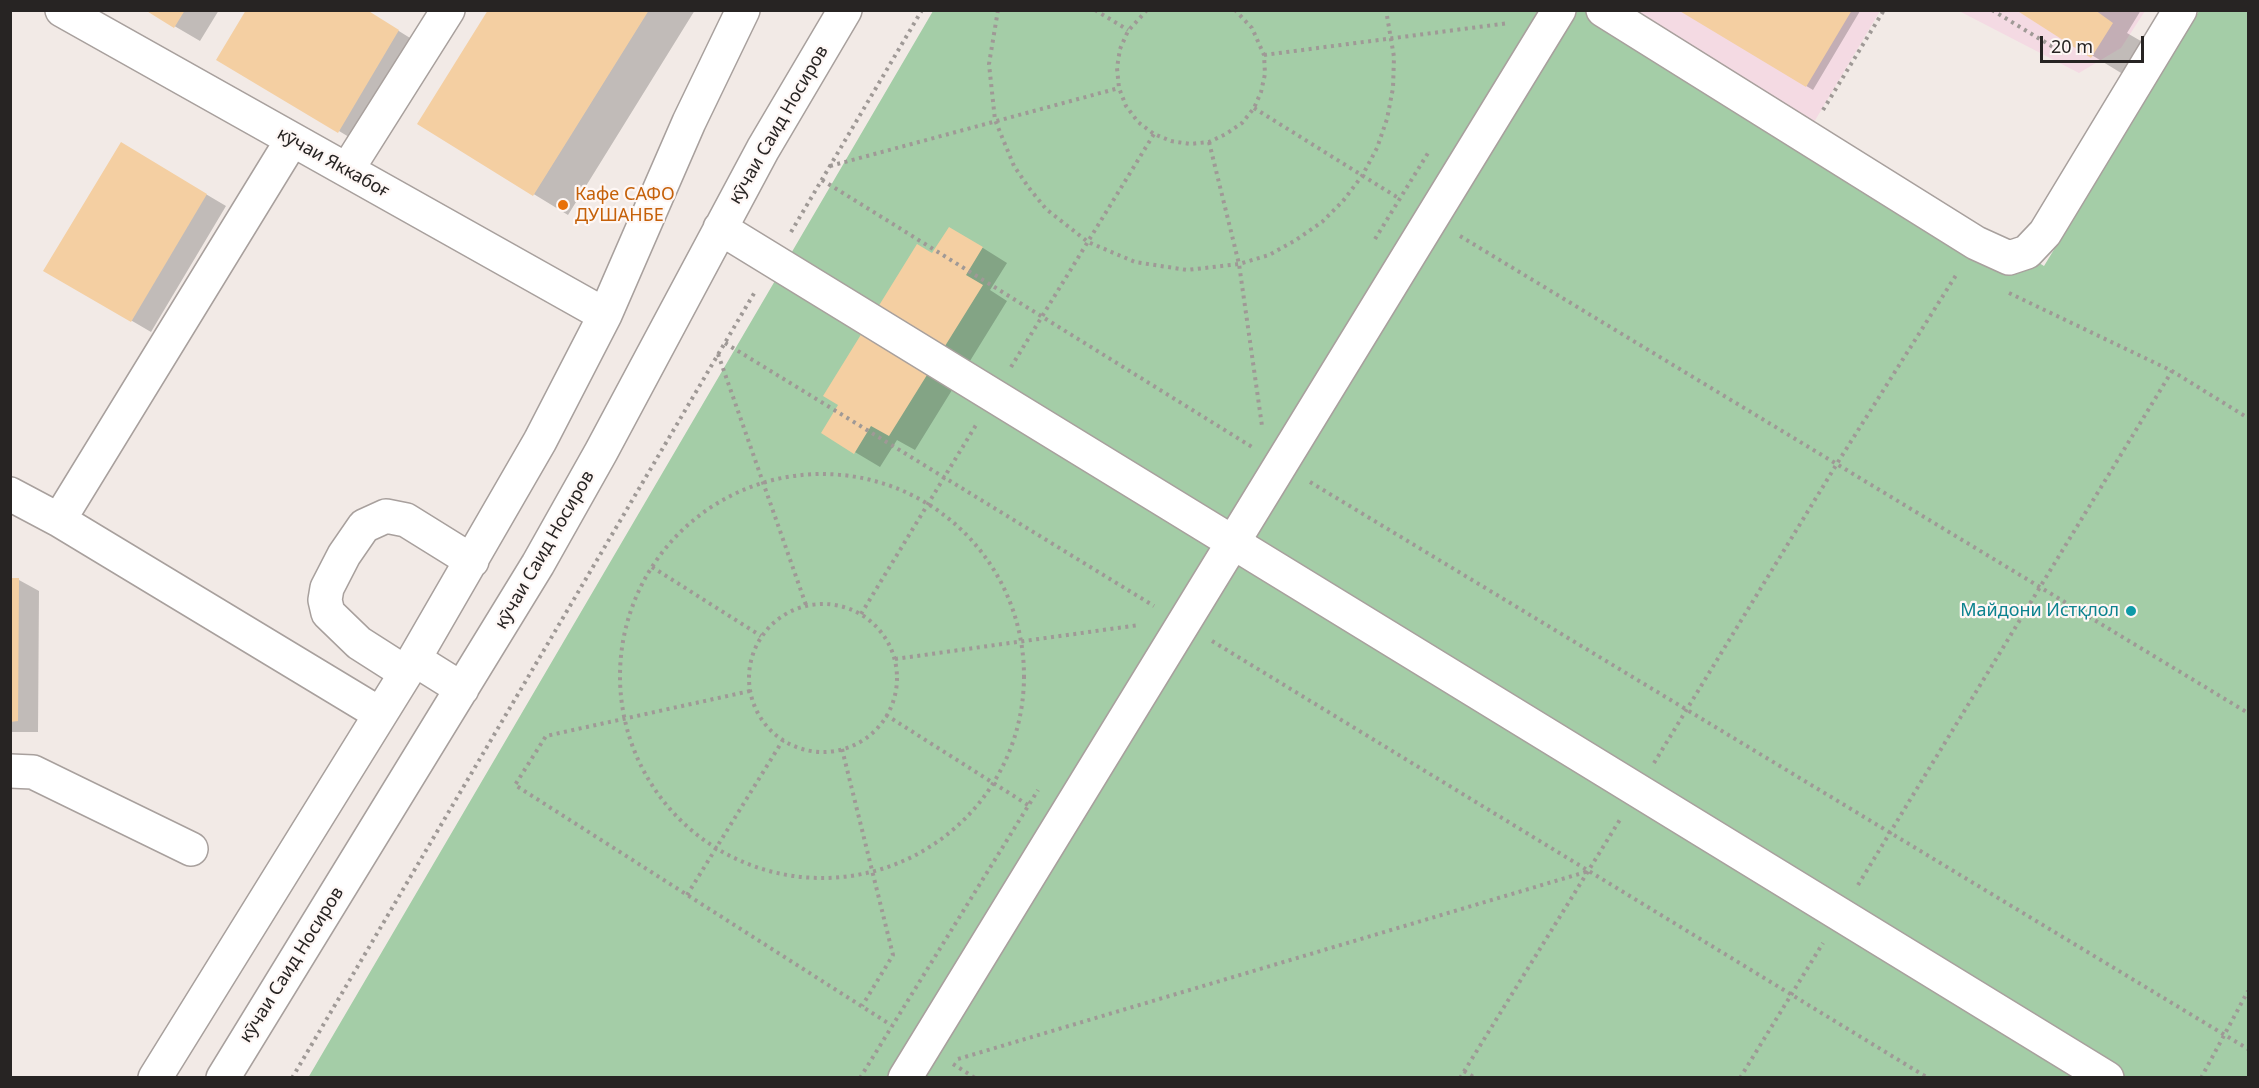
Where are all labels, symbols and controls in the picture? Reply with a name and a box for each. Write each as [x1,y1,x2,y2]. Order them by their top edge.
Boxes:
scale bar [2043,24,2146,62]
text: 20 m [2051,34,2093,58]
street label: кӯчаи Саид Носиров [725,42,833,208]
street label: кӯчаи Яккабоғ [273,123,393,203]
place label: Кафе САФО ДУШАНБЕ [575,184,675,226]
marker: Кафе САФО ДУШАНБЕ [556,198,570,212]
street label: кӯчаи Саид Носиров [491,467,599,633]
place label: Майдони Истқлол [1960,600,2119,622]
marker: Майдони Истқлол [2124,604,2138,618]
street label: кӯчаи Саид Носиров [235,883,349,1047]

